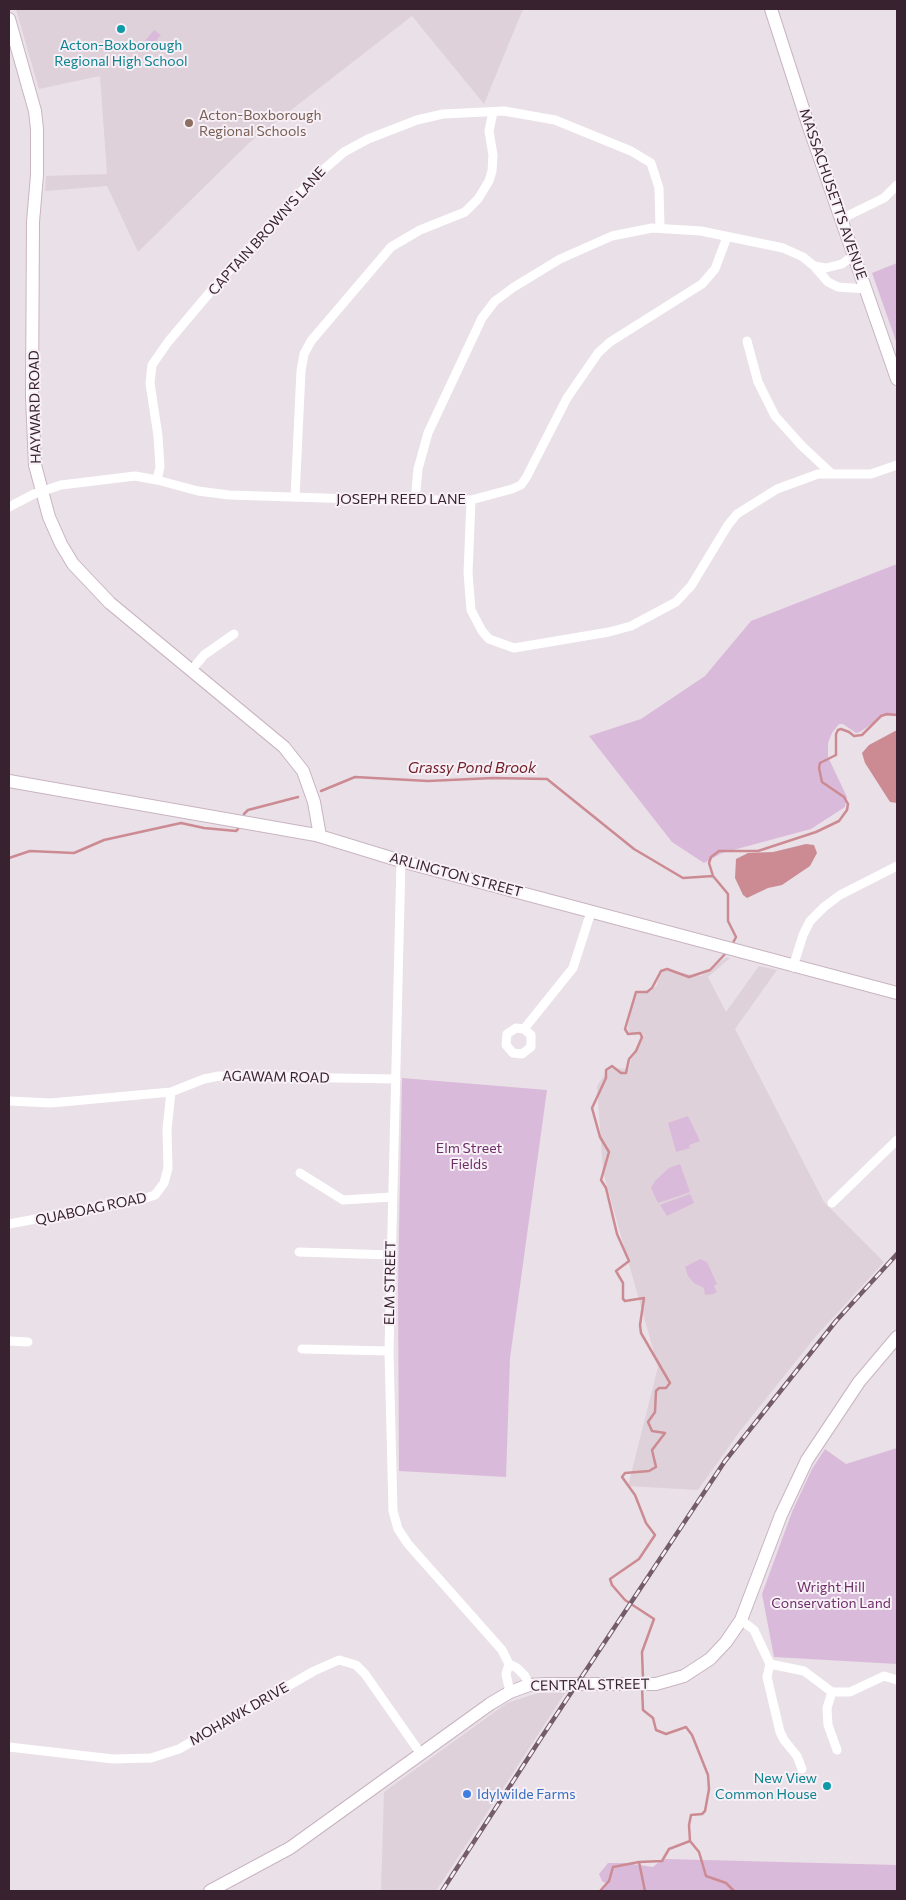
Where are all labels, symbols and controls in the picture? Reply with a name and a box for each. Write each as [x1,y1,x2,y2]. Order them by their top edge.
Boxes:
marker: Acton-Boxborough Regional High School [115,23,127,35]
place label: Acton-Boxborough Regional High School [54,37,188,70]
street label: MASSACHUSETTS AVENUE [796,106,870,282]
place label: Acton-Boxborough Regional Schools [199,107,322,140]
marker: Acton-Boxborough Regional Schools [183,117,195,129]
street label: CAPTAIN BROWN'S LANE [205,163,329,299]
street label: HAYWARD ROAD [26,350,44,464]
street label: JOSEPH REED LANE [336,491,466,507]
water label: Grassy Pond Brook [408,759,536,777]
street label: ARLINGTON STREET [388,849,524,901]
street label: AGAWAM ROAD [222,1068,330,1086]
park label: Elm Street Fields [436,1140,502,1172]
street label: QUABOAG ROAD [34,1189,148,1229]
street label: ELM STREET [381,1241,399,1325]
park label: Wright Hill Conservation Land [771,1579,891,1611]
street label: CENTRAL STREET [530,1676,650,1694]
street label: MOHAWK DRIVE [186,1679,292,1749]
place label: New View Common House [715,1770,817,1802]
marker: New View Common House [821,1780,833,1792]
place label: Idylwilde Farms [477,1786,576,1802]
marker: Idylwilde Farms [461,1788,473,1800]

